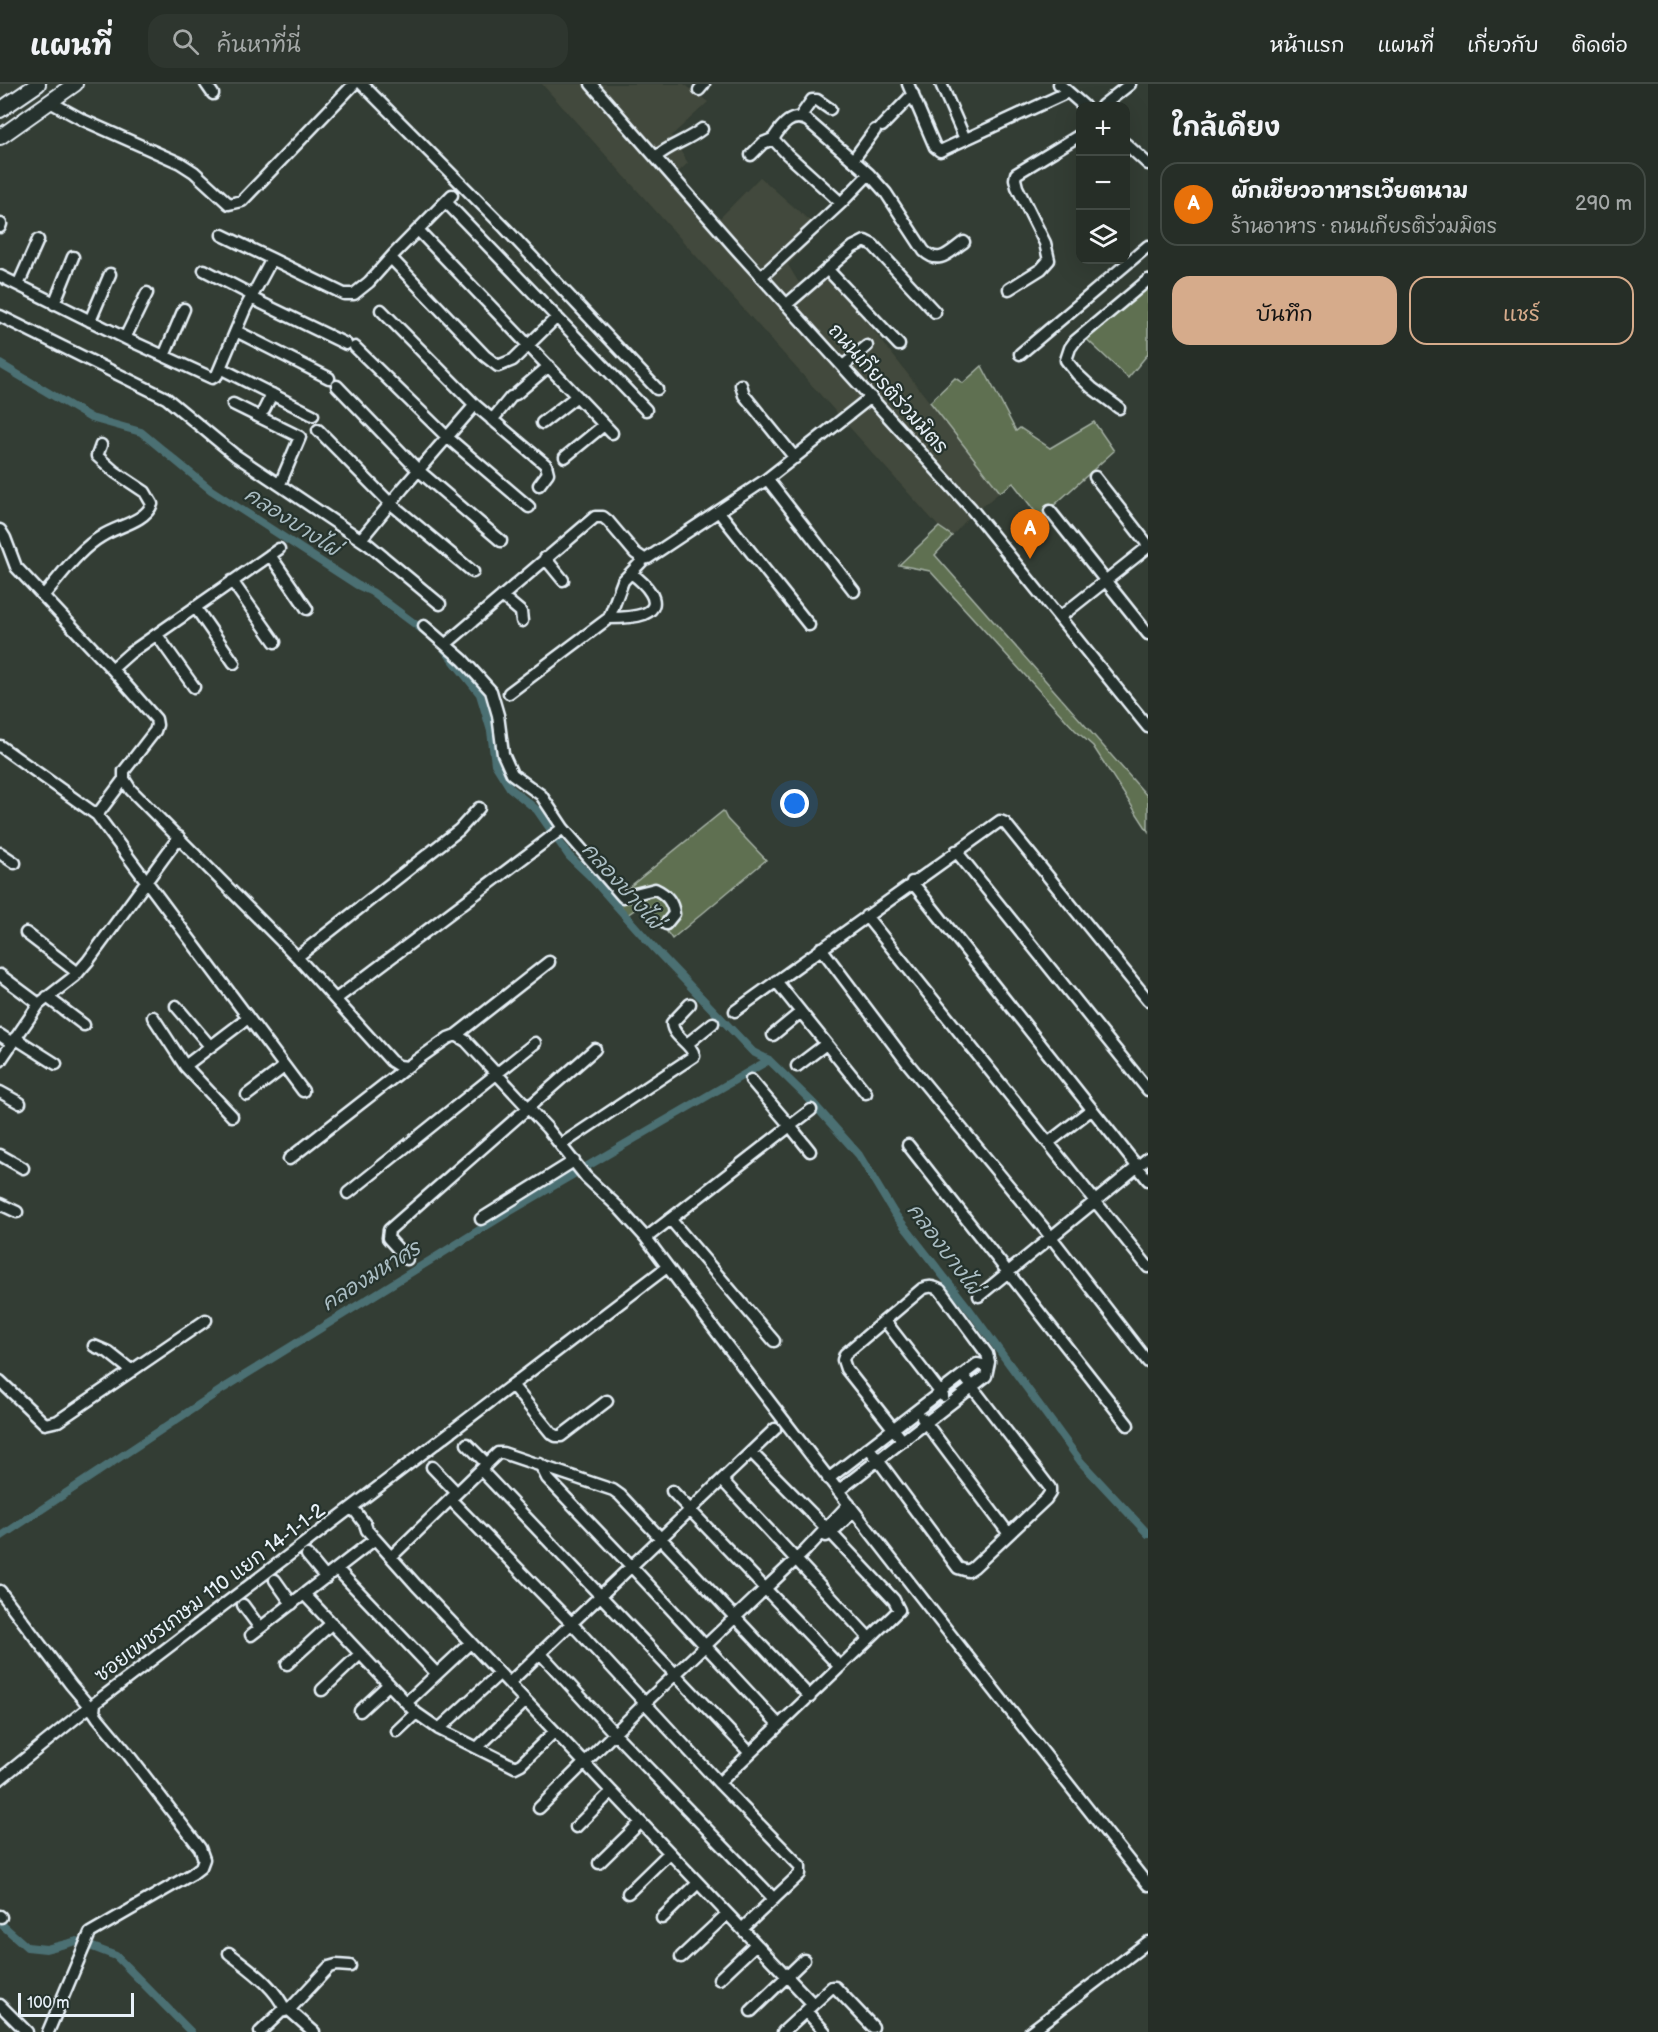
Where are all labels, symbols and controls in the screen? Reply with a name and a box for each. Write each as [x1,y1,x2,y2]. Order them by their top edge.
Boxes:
search box [148,14,568,68]
icon: search [169,25,202,58]
text: แผนที่ [30,30,112,63]
text: ค้นหาที่นี่ [217,32,301,59]
text: หน้าแรก [1270,33,1345,58]
text: แผนที่ [1378,33,1434,58]
text: เกี่ยวกับ [1467,33,1539,58]
text: ติดต่อ [1572,33,1628,58]
map controls [1076,102,1130,264]
button: + [1076,102,1130,156]
text: ใกล้เคียง [1172,113,1280,144]
button: − [1076,156,1130,210]
text: ผักเขียวอาหารเวียตนาม [1231,178,1468,205]
text: A [1187,192,1200,216]
text: 290 m [1575,192,1632,216]
button: layers [1076,210,1130,264]
text: ร้านอาหาร · ถนนเกียรติร่วมมิตร [1231,215,1497,239]
button: บันทึก [1172,276,1397,345]
button: แชร์ [1409,276,1634,345]
street label: ถนนเกียรติร่วมมิตร [823,317,954,459]
water label: คลองบางไผ่ [240,480,349,564]
pin: A [1010,510,1050,559]
your location [780,789,809,818]
water label: คลองบางไผ่ [577,836,672,937]
water label: คลองบางไผ่ [902,1197,990,1303]
water label: คลองมหาศร [317,1235,427,1316]
street label: ซอยเพชรเกษม 110 แยก 14-1-1-2 [90,1498,330,1687]
scale bar [18,1990,134,2018]
text: 100 m [27,1994,70,2013]

